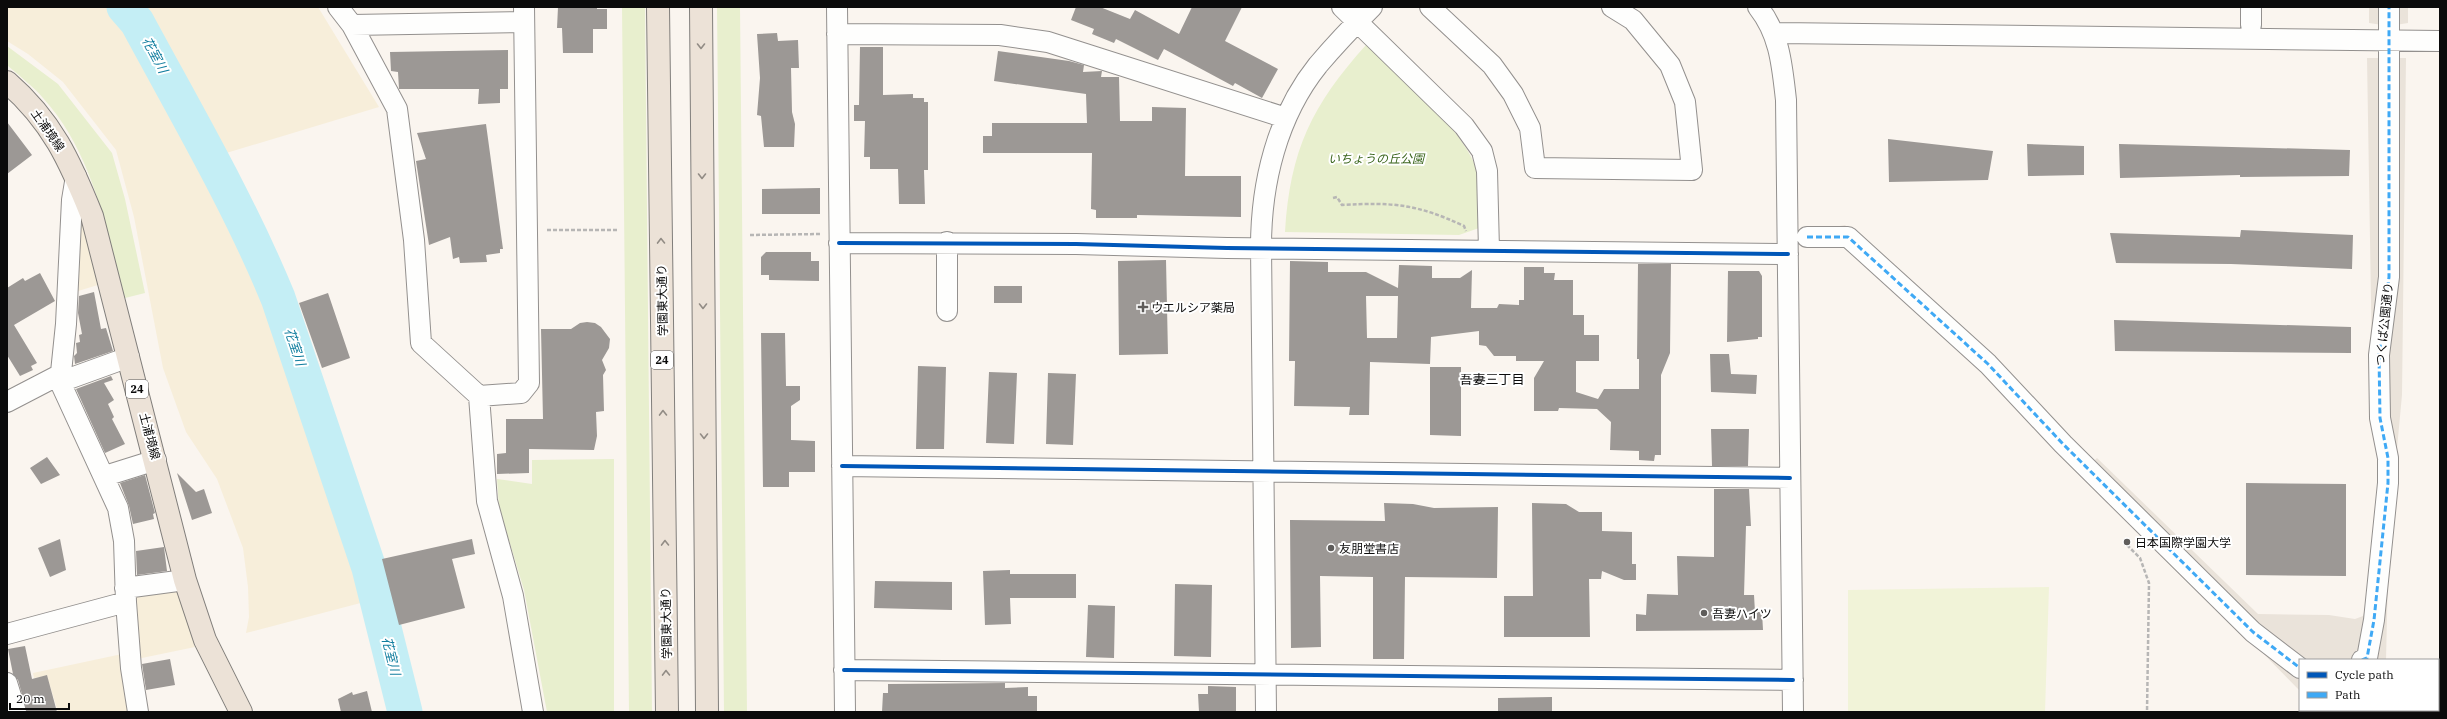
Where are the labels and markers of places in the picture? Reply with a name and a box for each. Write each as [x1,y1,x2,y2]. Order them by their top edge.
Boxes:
place label: ウエルシア薬局 [1151,300,1235,315]
marker: ウエルシア薬局 [1138,302,1148,312]
place label: 日本国際学園大学 [2135,535,2231,550]
marker: 日本国際学園大学 [2122,537,2132,547]
place label: 友朋堂書店 [1339,541,1399,556]
marker: 友朋堂書店 [1326,543,1336,553]
place label: 吾妻ハイツ [1712,606,1772,621]
marker: 吾妻ハイツ [1699,608,1709,618]

